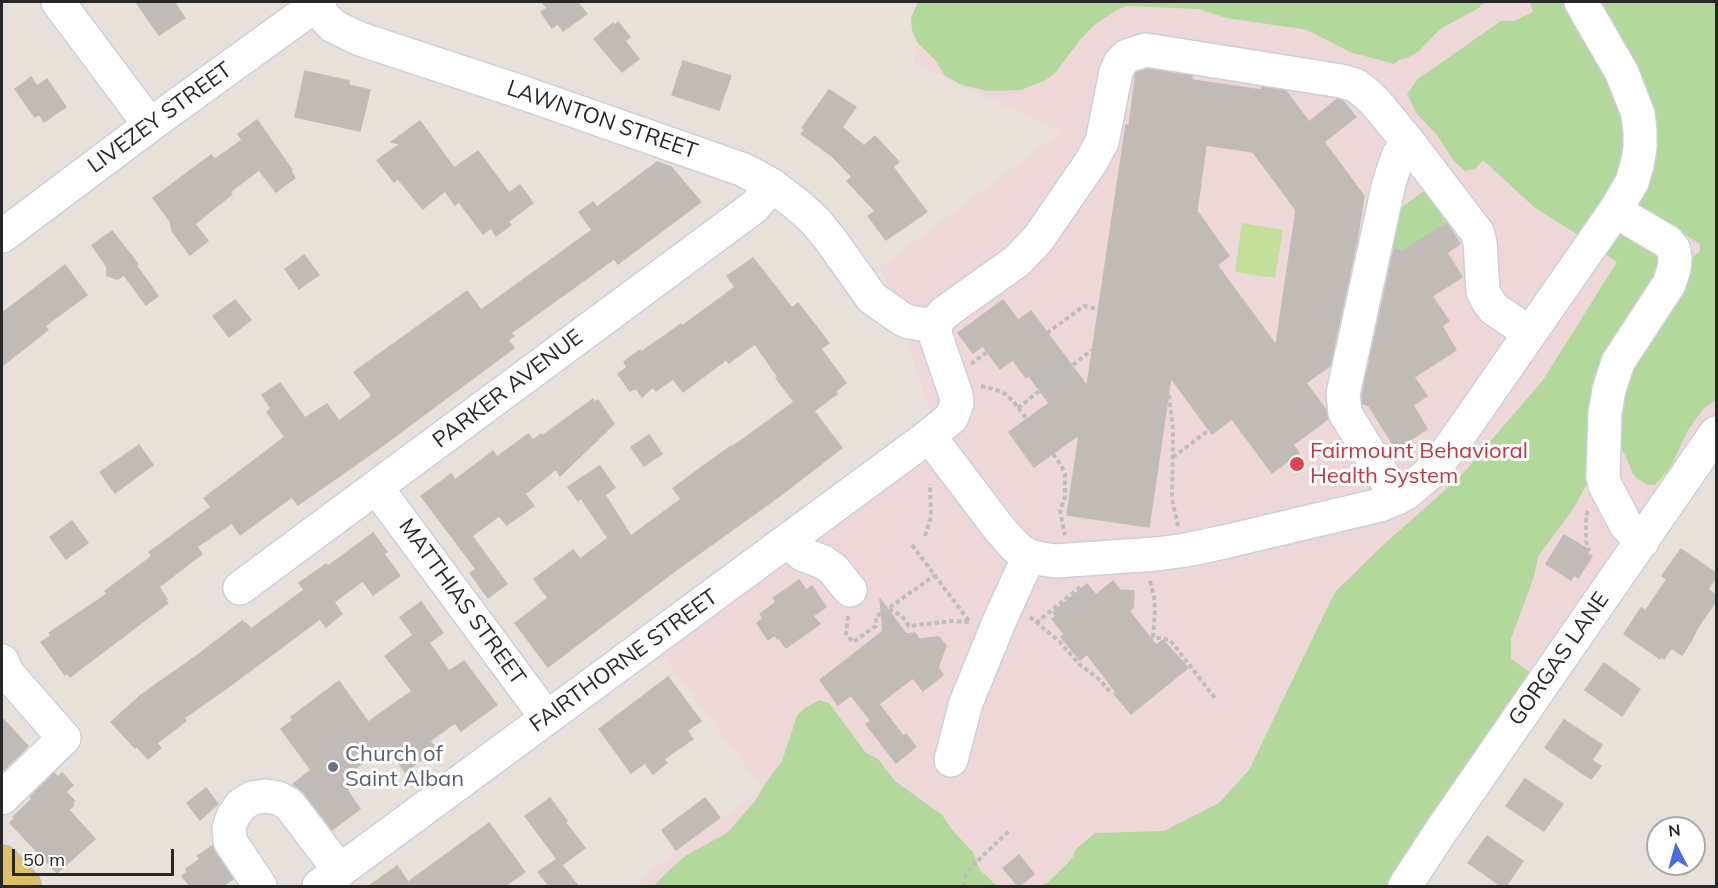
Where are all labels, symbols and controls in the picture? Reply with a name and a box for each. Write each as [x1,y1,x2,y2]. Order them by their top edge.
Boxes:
street label: LIVEZEY STREET [83,57,237,179]
street label: LAWNTON STREET [503,75,701,165]
street label: PARKER AVENUE [428,324,588,454]
place label: Fairmount Behavioral Health System [1310,438,1528,490]
marker: Fairmount Behavioral Health System [1288,455,1306,473]
street label: MATTHIAS STREET [393,514,531,690]
street label: FAIRTHORNE STREET [525,584,723,738]
street label: GORGAS LANE [1503,587,1615,731]
place label: Church of Saint Alban [345,741,464,792]
marker: Church of Saint Alban [326,760,340,774]
north arrow [1646,816,1706,876]
text: N [1667,820,1681,841]
scale bar [15,837,177,875]
text: 50 m [23,848,65,871]

